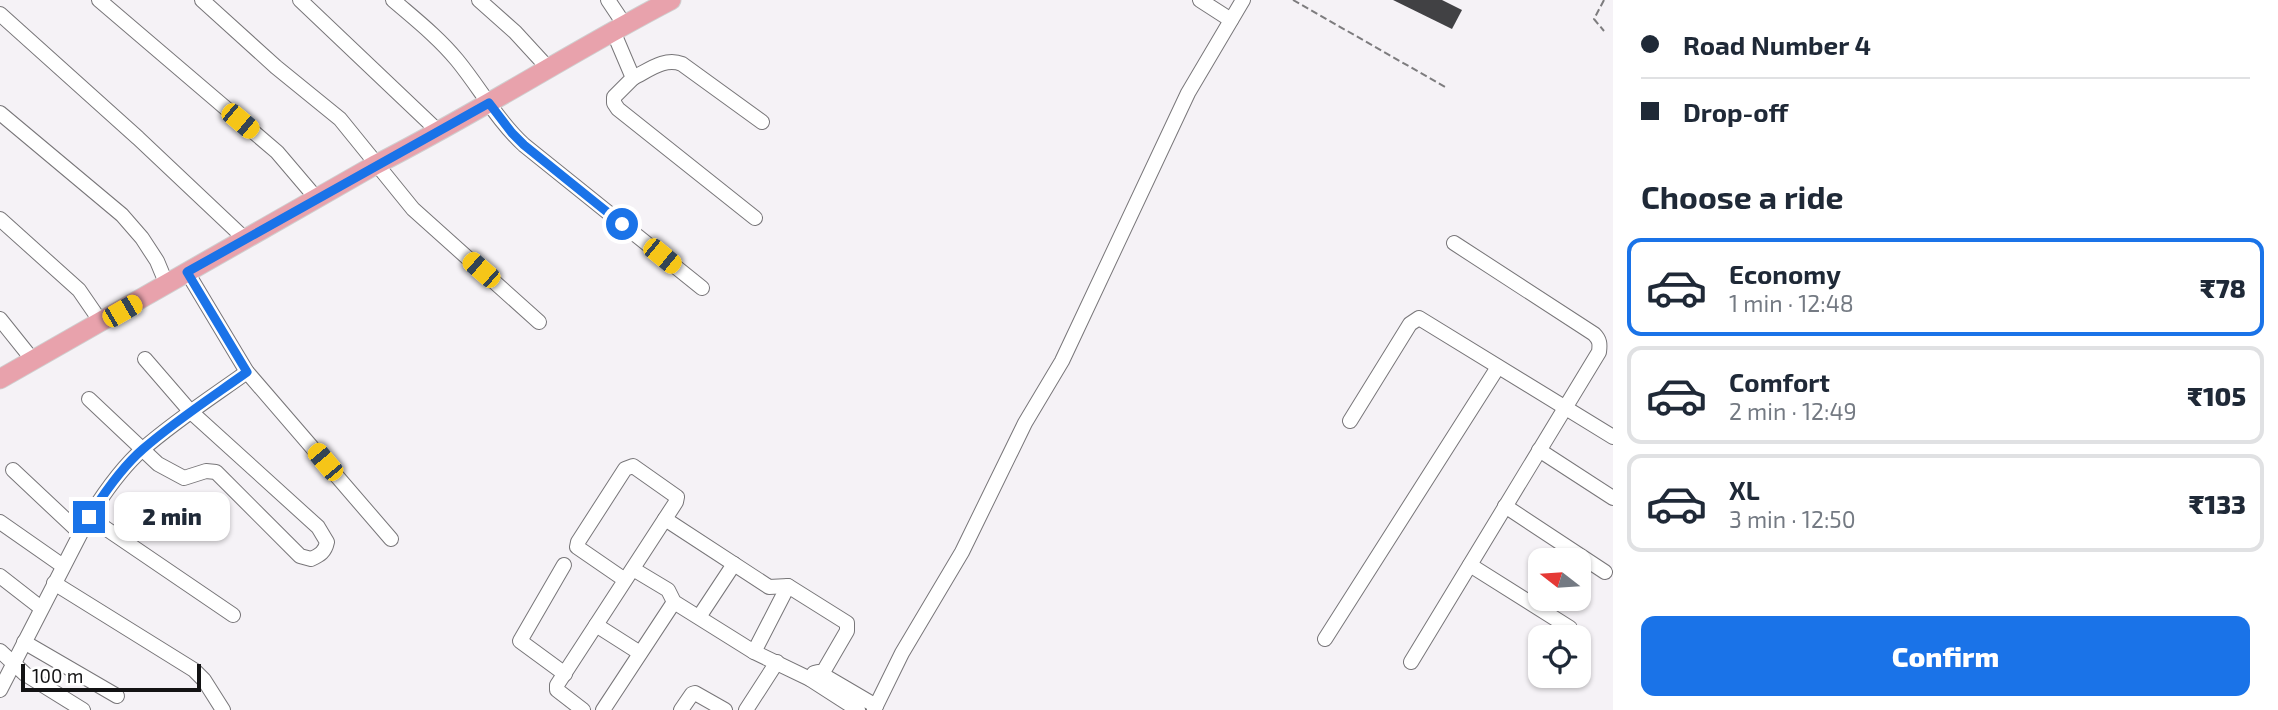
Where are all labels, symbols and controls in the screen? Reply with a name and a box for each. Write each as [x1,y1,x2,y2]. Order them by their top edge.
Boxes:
text: Road Number 4 [1683,29,1871,60]
text: Drop-off [1683,96,1788,127]
car [218,99,263,143]
text: Choose a ride [1641,177,1844,215]
route start [606,208,638,240]
car [640,235,685,277]
car [459,248,504,292]
icon: car [1645,256,1708,319]
text: Economy [1729,258,1841,289]
text: ₹78 [2200,272,2246,303]
text: 1 min · 12:48 [1729,289,1854,317]
car [99,291,146,331]
icon: car [1645,364,1708,427]
text: Comfort [1729,366,1830,397]
text: ₹105 [2187,380,2246,411]
text: 2 min · 12:49 [1729,397,1857,425]
car [304,439,347,485]
icon: car [1645,472,1708,535]
text: XL [1729,474,1760,505]
text: ₹133 [2189,488,2246,519]
callout: 2 min [114,492,229,542]
route end [73,501,105,533]
text: 2 min [142,502,202,530]
text: 3 min · 12:50 [1729,505,1856,533]
north arrow [1528,548,1591,611]
map controls [1528,548,1591,688]
button: Confirm [1641,616,2250,696]
button: locate [1528,625,1591,688]
scale bar [21,661,201,693]
text: 100 m [32,664,83,687]

